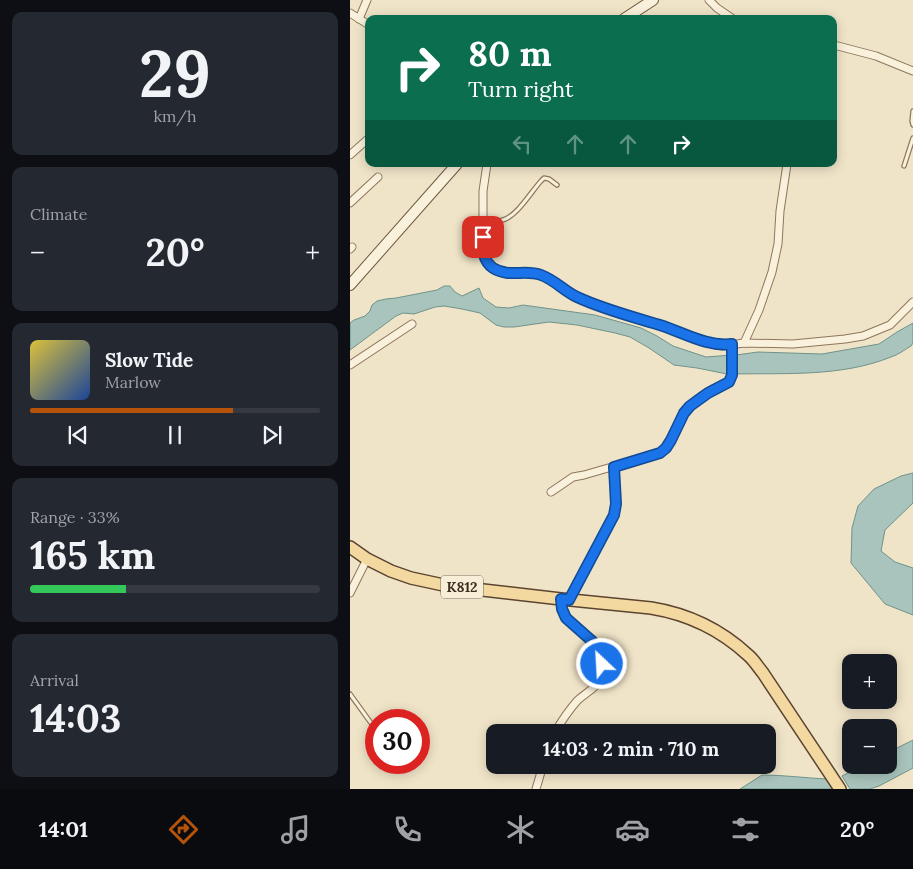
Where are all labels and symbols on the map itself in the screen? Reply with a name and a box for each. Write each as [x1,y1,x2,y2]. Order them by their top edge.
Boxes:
pin [462,216,504,258]
road number: K812 [441,576,483,598]
position arrow [575,637,627,689]
speed limit sign: 30 [365,709,430,774]

